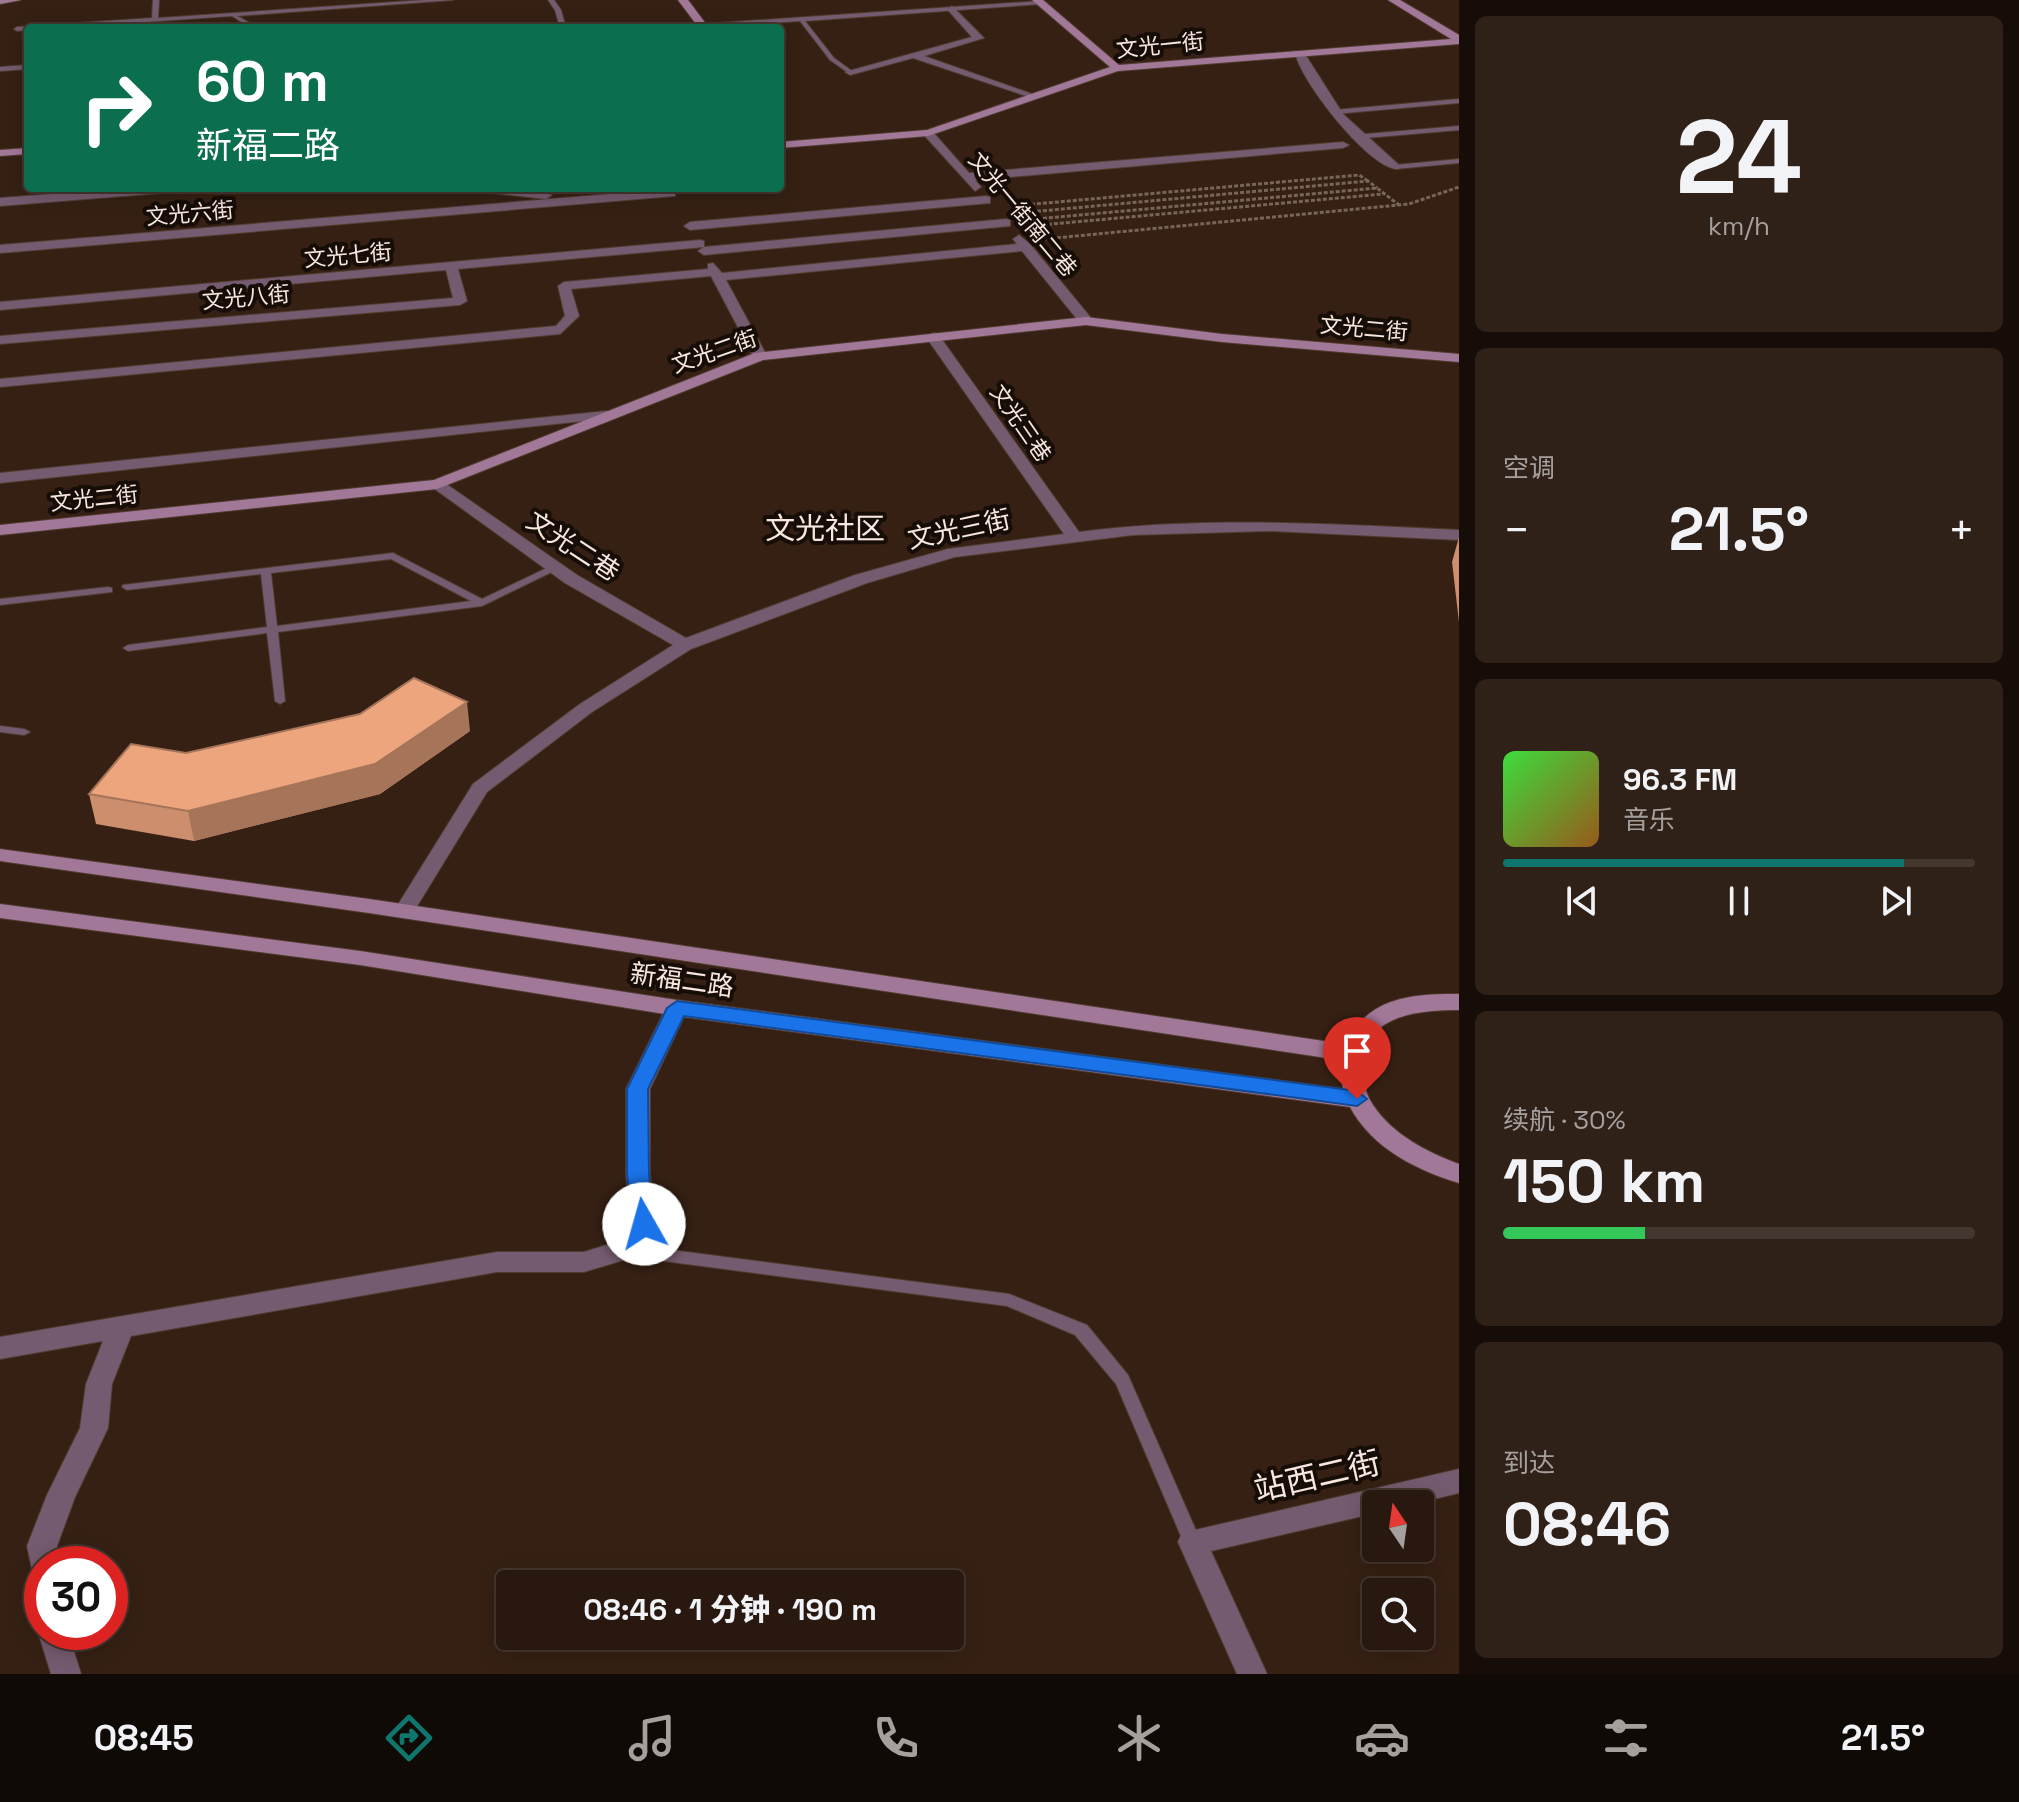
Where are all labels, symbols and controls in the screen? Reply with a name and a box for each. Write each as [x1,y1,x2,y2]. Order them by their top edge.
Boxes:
street label: 文光一街 [1115,26,1205,64]
text: 60 m [196,46,329,117]
icon: right [64,56,168,160]
text: 24 [1676,91,1802,223]
text: 新福二路 [196,123,340,169]
street label: 文光一街南二巷 [963,146,1083,282]
street label: 文光六街 [145,195,235,231]
text: km/h [1708,209,1770,243]
street label: 文光七街 [303,237,393,273]
street label: 文光八街 [201,279,291,315]
street label: 文光二街 [1319,310,1409,346]
street label: 文光二街 [668,323,760,379]
street label: 文光三巷 [984,379,1058,467]
text: 空调 [1503,451,1555,485]
street label: 文光二街 [49,479,139,517]
text: 21.5° [1669,491,1809,568]
street label: 文光三街 [905,502,1013,556]
text: − [1503,502,1530,558]
text: + [1948,502,1975,558]
street label: 文光二巷 [520,503,626,589]
district label: 文光社区 [765,509,885,548]
text: 96.3 FM [1623,760,1737,799]
text: 音乐 [1623,803,1675,837]
icon: previous [1560,879,1604,923]
icon: pause [1717,879,1761,923]
icon: next [1874,879,1918,923]
street label: 新福二路 [628,956,736,1004]
pin [1323,1017,1391,1099]
icon: arrive [1335,1029,1379,1073]
text: 续航 · 30% [1503,1103,1626,1137]
text: 150 km [1503,1143,1705,1220]
position arrow [602,1182,686,1266]
street label: 站西二街 [1250,1442,1384,1510]
text: 到达 [1503,1446,1555,1480]
text: 08:46 [1503,1486,1671,1563]
north arrow [1362,1490,1434,1562]
map controls [1362,1490,1434,1650]
speed limit sign: 30 [24,1546,128,1650]
button: search [1362,1578,1434,1650]
text: 08:46 · 1 分钟 · 190 m [583,1590,877,1629]
icon: directions [381,1710,437,1766]
icon: music [624,1710,680,1766]
icon: phone [868,1710,924,1766]
icon: climate [1111,1710,1167,1766]
icon: car [1354,1710,1410,1766]
icon: filters [1598,1710,1654,1766]
text: 08:45 [94,1715,194,1761]
text: 21.5° [1841,1715,1925,1761]

